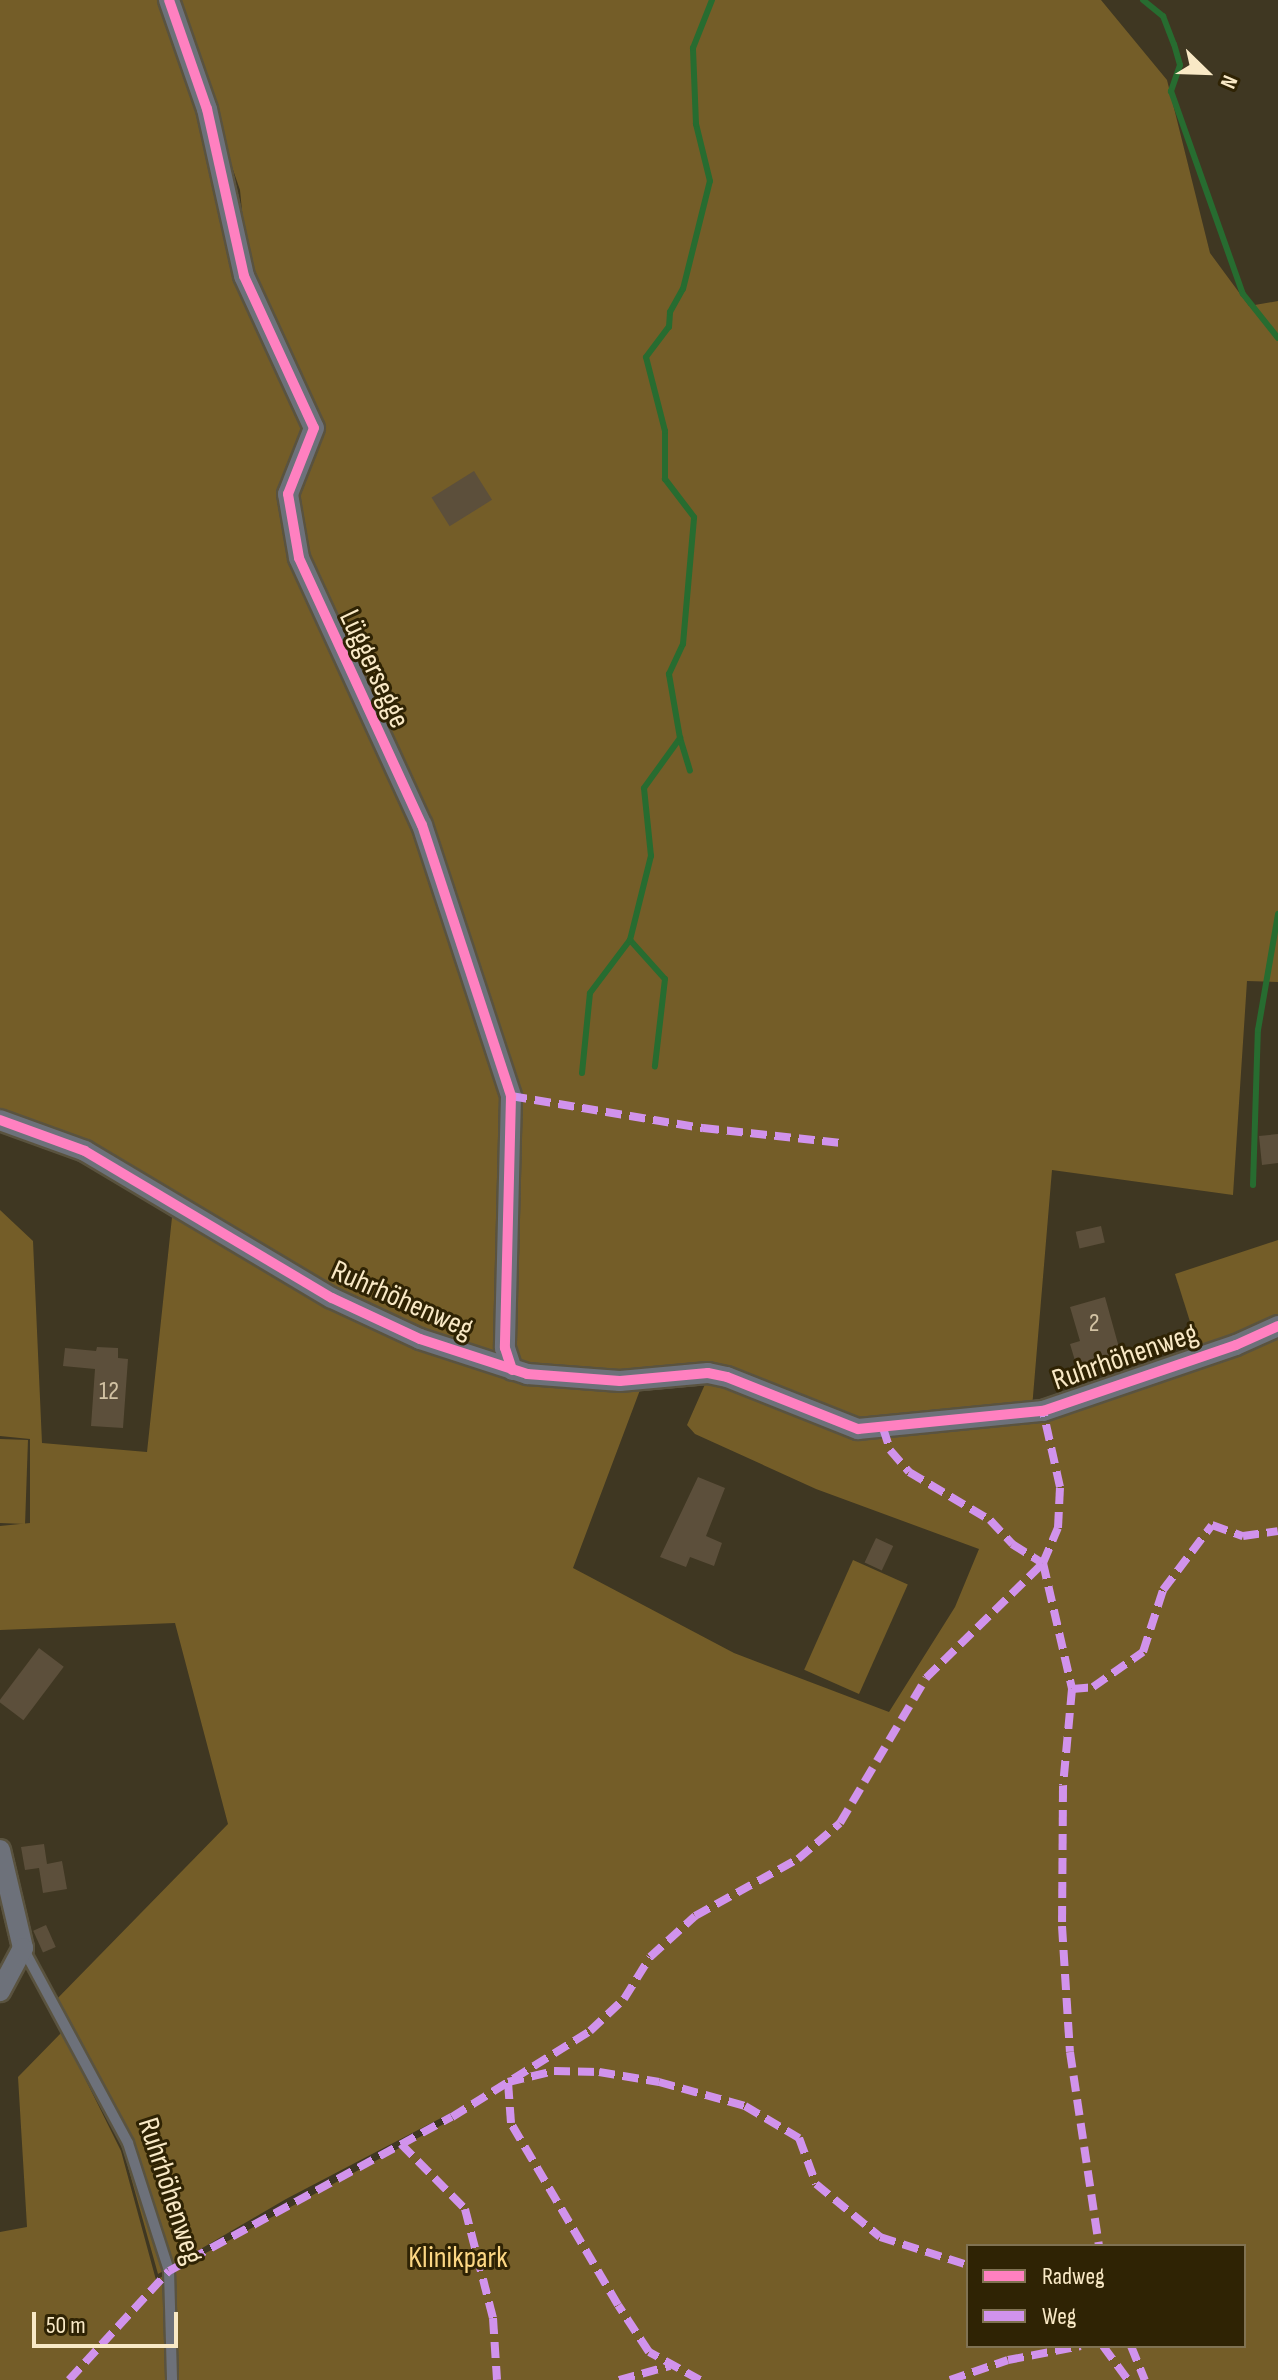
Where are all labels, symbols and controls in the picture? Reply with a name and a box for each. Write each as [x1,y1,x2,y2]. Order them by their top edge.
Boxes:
north arrow [1166,32,1246,112]
text: N [1214,71,1243,92]
street label: Lüggersegge [331,604,417,734]
street label: Ruhrhöhenweg [325,1253,479,1347]
house number: 2 [1089,1308,1099,1340]
street label: Ruhrhöhenweg [1047,1315,1203,1399]
house number: 12 [99,1376,119,1408]
street label: Ruhrhöhenweg [129,2113,211,2269]
park label: Klinikpark [408,2240,508,2276]
legend [966,2244,1246,2348]
text: Radweg [1042,2262,1105,2291]
scale bar [36,2296,182,2346]
text: Weg [1042,2302,1076,2331]
text: 50 m [46,2311,86,2340]

